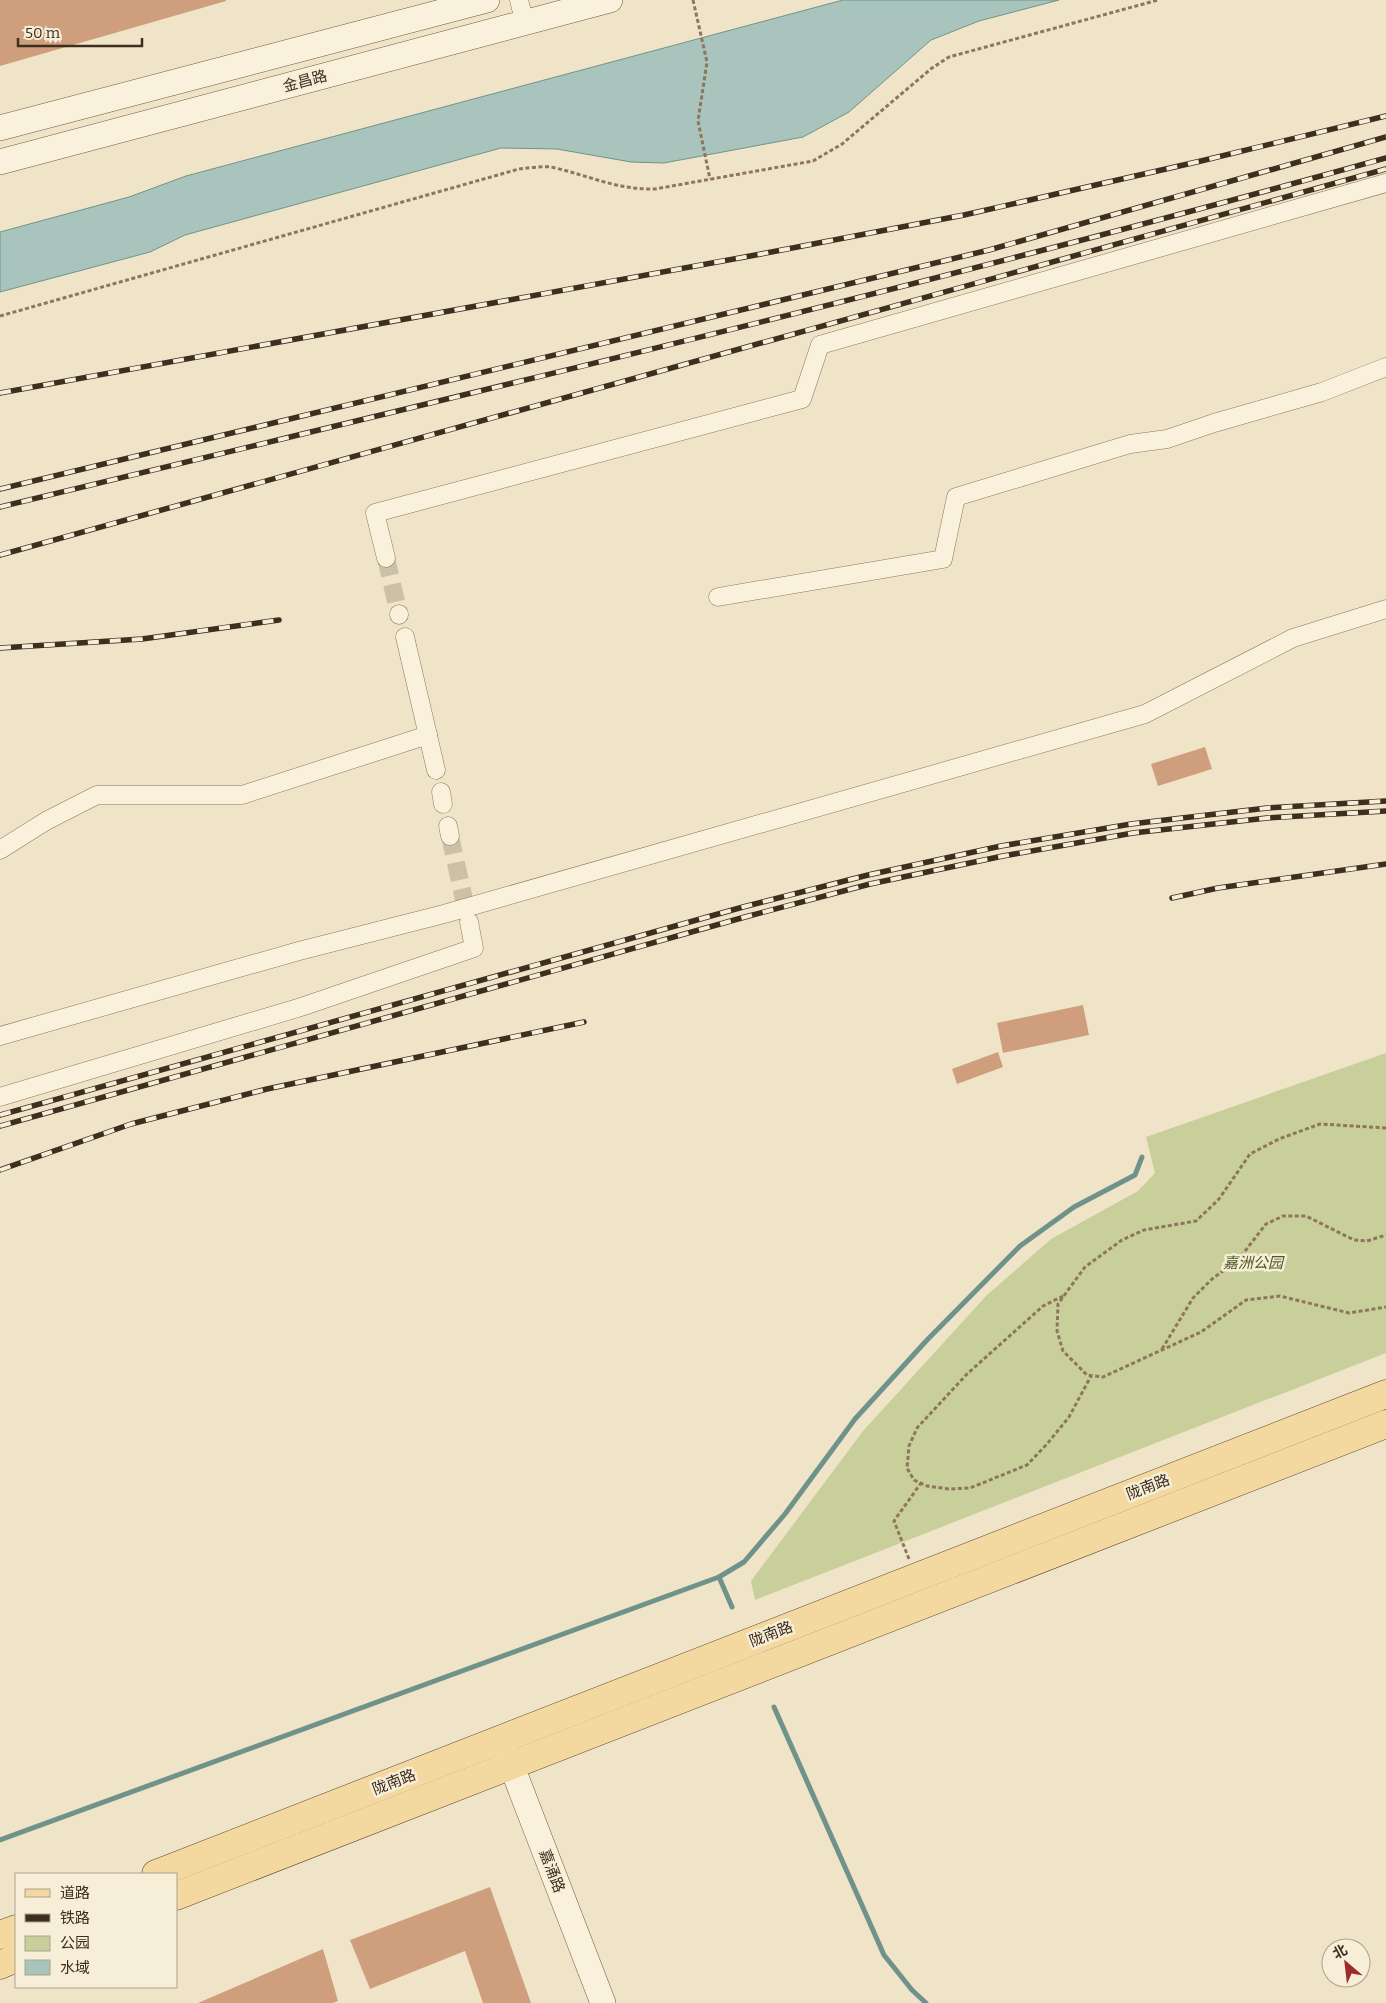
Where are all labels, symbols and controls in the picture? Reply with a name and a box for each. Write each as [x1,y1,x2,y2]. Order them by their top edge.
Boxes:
scale bar [18,15,141,47]
text: 50 m [25,24,61,42]
street label: 金昌路 [281,66,329,96]
park label: 嘉洲公园 [1223,1254,1285,1272]
street label: 陇南路 [1124,1471,1172,1503]
street label: 陇南路 [747,1618,795,1650]
street label: 陇南路 [370,1766,418,1798]
street label: 嘉涌路 [536,1847,568,1895]
legend [15,1873,178,1988]
text: 道路 [60,1884,90,1902]
text: 铁路 [60,1909,90,1927]
text: 公园 [60,1934,90,1952]
north arrow [1321,1938,1371,1988]
text: 北 [1330,1941,1350,1963]
text: 水域 [60,1959,90,1977]

